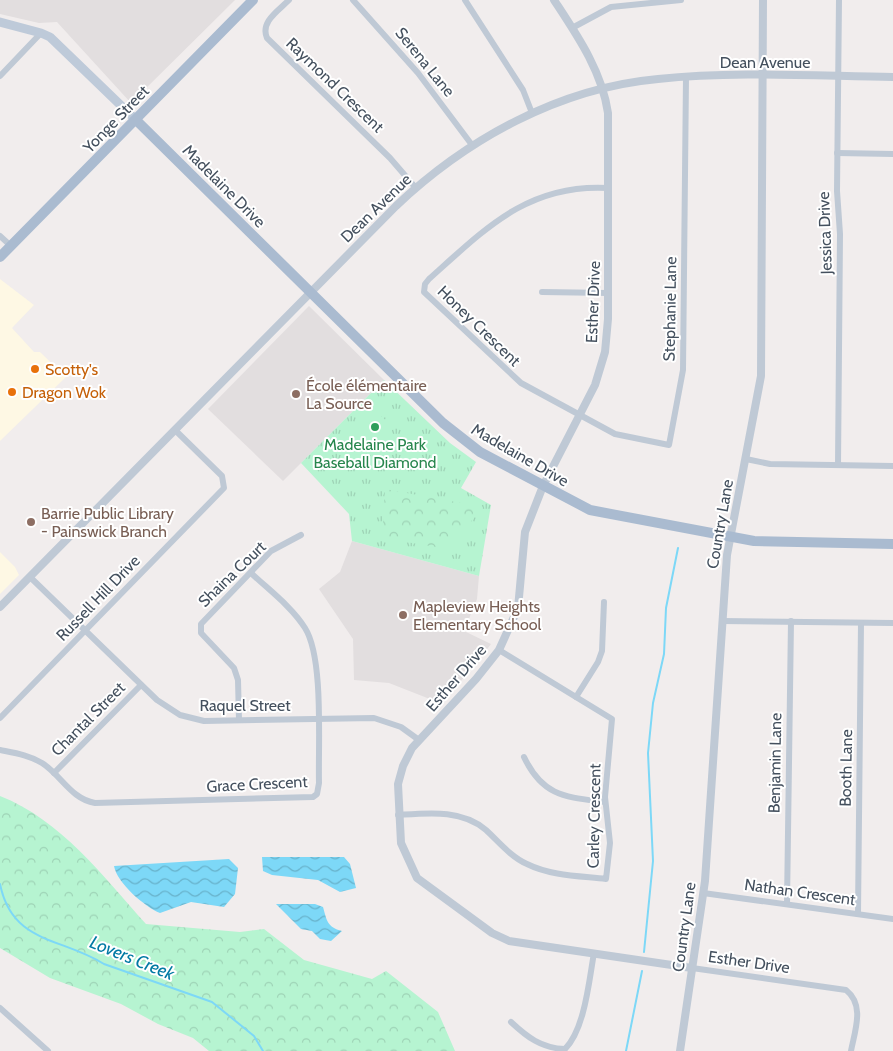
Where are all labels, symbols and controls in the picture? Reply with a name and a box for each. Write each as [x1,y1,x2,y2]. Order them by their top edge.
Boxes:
street label: Serena Lane [391,24,459,100]
street label: Raymond Crescent [282,34,388,137]
street label: Dean Avenue [720,53,810,72]
street label: Yonge Street [78,81,153,157]
street label: Madelaine Drive [179,141,269,231]
street label: Dean Avenue [337,170,415,246]
street label: Jessica Drive [814,191,836,276]
street label: Stephanie Lane [660,256,680,362]
street label: Esther Drive [582,261,604,343]
street label: Honey Crescent [434,282,525,371]
place label: Scotty's [45,360,99,379]
marker: Scotty's [29,363,41,375]
place label: École élémentaire La Source [306,376,427,413]
place label: Dragon Wok [22,383,107,402]
marker: Dragon Wok [6,386,18,398]
marker: École élémentaire La Source [290,388,302,400]
street label: Madelaine Drive [468,419,572,491]
marker: Madelaine Park Baseball Diamond [369,421,381,433]
place label: Madelaine Park Baseball Diamond [313,435,437,472]
street label: Country Lane [703,478,737,570]
place label: Barrie Public Library - Painswick Branch [41,504,174,541]
marker: Barrie Public Library - Painswick Branch [25,516,37,528]
street label: Shaina Court [194,537,270,611]
street label: Russell Hill Drive [52,551,144,645]
place label: Mapleview Heights Elementary School [413,597,541,634]
marker: Mapleview Heights Elementary School [397,609,409,621]
street label: Esther Drive [422,641,490,715]
street label: Chantal Street [47,678,129,760]
street label: Raquel Street [199,696,291,715]
street label: Benjamin Lane [765,713,785,813]
street label: Booth Lane [836,729,856,807]
street label: Carley Crescent [584,763,604,869]
street label: Grace Crescent [206,772,309,796]
street label: Nathan Crescent [743,875,857,909]
street label: Country Lane [668,881,700,973]
water label: Lovers Creek [86,931,179,985]
street label: Esther Drive [707,947,791,977]

